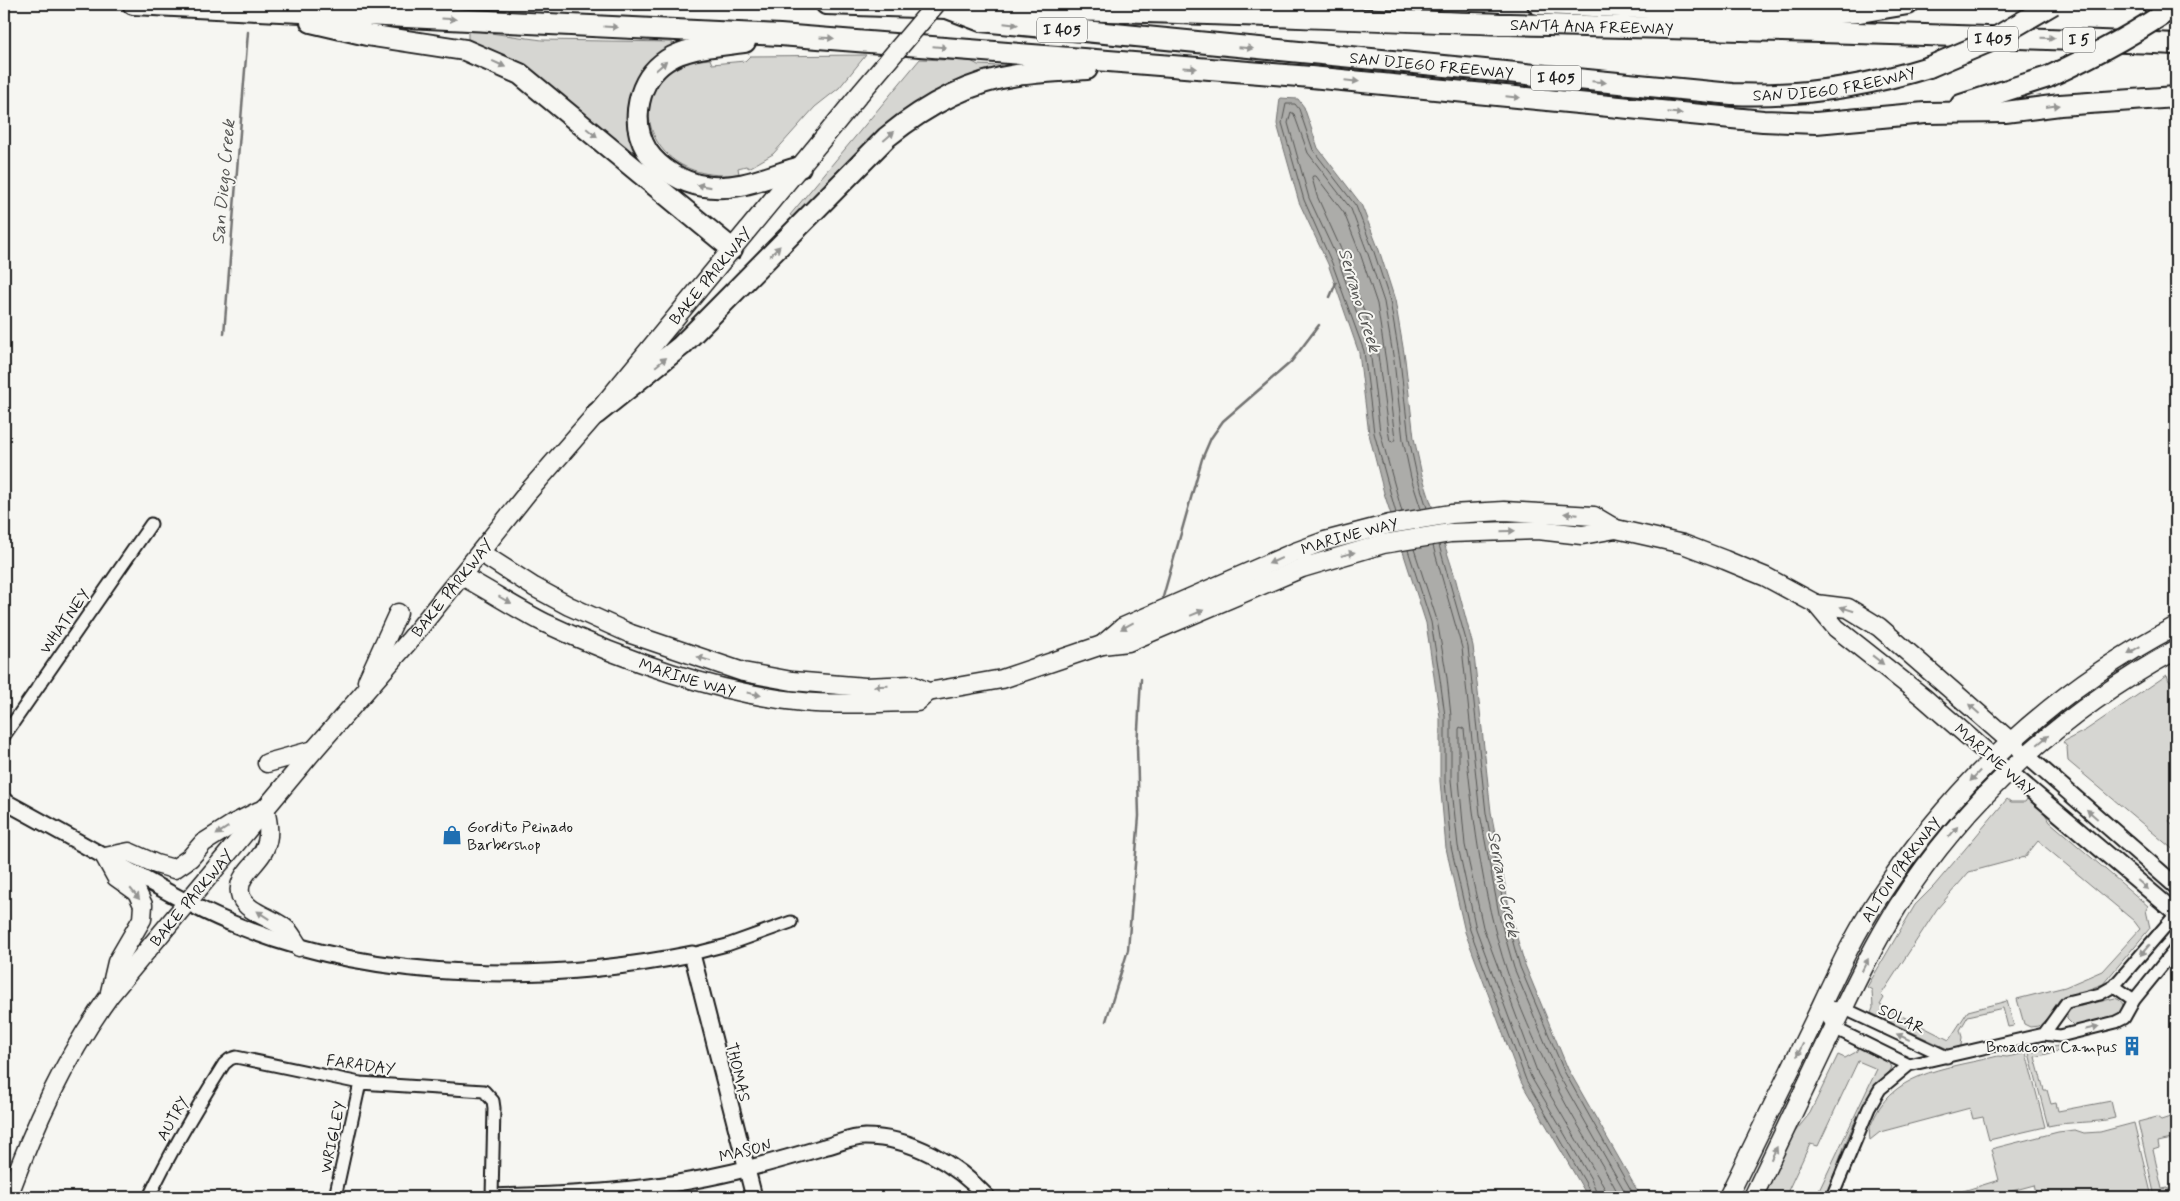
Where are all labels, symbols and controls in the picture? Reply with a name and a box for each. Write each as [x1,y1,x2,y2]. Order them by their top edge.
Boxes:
street label: SANTA ANA FREEWAY [1510,15,1674,40]
one-way arrow [441,16,457,24]
road number: I 405 [1037,18,1087,42]
one-way arrow [1003,21,1019,29]
one-way arrow [603,24,619,32]
road number: I 405 [1968,26,2018,52]
road number: I 5 [2063,28,2095,52]
one-way arrow [820,35,836,43]
one-way arrow [2040,35,2056,43]
one-way arrow [933,44,949,52]
one-way arrow [1238,44,1254,52]
street label: SAN DIEGO FREEWAY [1348,48,1514,85]
one-way arrow [654,60,666,72]
one-way arrow [492,61,506,69]
street label: SAN DIEGO FREEWAY [1753,62,1918,107]
one-way arrow [1182,65,1198,73]
road number: I 405 [1531,66,1581,90]
one-way arrow [1344,77,1360,85]
one-way arrow [1591,78,1607,86]
one-way arrow [1506,93,1522,101]
one-way arrow [2045,102,2061,110]
one-way arrow [1667,110,1683,118]
water label: San Diego Creek [207,118,241,245]
one-way arrow [586,128,599,139]
one-way arrow [883,130,896,141]
one-way arrow [696,181,712,189]
street label: BAKE PARKWAY [665,223,758,330]
one-way arrow [769,245,781,257]
water label: Serrano Creek [1332,245,1387,356]
one-way arrow [654,356,667,367]
one-way arrow [1563,510,1579,518]
street label: MARINE WAY [1298,514,1400,561]
one-way arrow [1501,527,1517,535]
street label: BAKE PARKWAY [407,535,499,642]
one-way arrow [1341,549,1356,557]
one-way arrow [1268,557,1282,565]
street label: WHATNEY [35,585,95,658]
one-way arrow [498,595,511,604]
one-way arrow [1839,605,1854,613]
one-way arrow [1190,608,1204,616]
one-way arrow [1120,622,1134,630]
one-way arrow [2127,645,2140,654]
street label: MARINE WAY [636,654,738,703]
one-way arrow [696,655,711,663]
one-way arrow [1871,655,1884,666]
one-way arrow [873,683,889,691]
one-way arrow [746,690,761,698]
one-way arrow [1968,703,1980,715]
street label: MARINE WAY [1949,719,2039,801]
one-way arrow [2037,734,2049,746]
one-way arrow [1969,769,1981,781]
one-way arrow [2087,808,2099,820]
street label: ALTON PARKWAY [1857,813,1946,926]
place label: Gordito Peinado Barbershop [467,817,573,856]
shop icon: Gordito Peinado Barbershop [441,824,463,846]
one-way arrow [215,826,229,836]
one-way arrow [1947,826,1958,839]
water label: Serrano Creek [1481,829,1525,940]
street label: BAKE PARKWAY [146,845,239,951]
one-way arrow [2137,879,2150,890]
one-way arrow [130,887,141,900]
one-way arrow [257,910,270,920]
one-way arrow [2140,944,2151,956]
one-way arrow [1861,958,1869,972]
street label: SOLAR [1875,999,1928,1039]
one-way arrow [2084,1024,2099,1032]
one-way arrow [1896,1032,1910,1040]
building icon: Broadcom Campus [2121,1035,2143,1057]
place label: Broadcom Campus [1986,1037,2117,1058]
street label: THOMAS [720,1041,755,1104]
one-way arrow [1796,1043,1804,1057]
street label: FARADAY [325,1050,397,1081]
street label: AUTRY [152,1093,194,1145]
street label: WRIGLEY [316,1099,351,1175]
street label: MASON [717,1135,774,1168]
one-way arrow [1770,1146,1778,1160]

